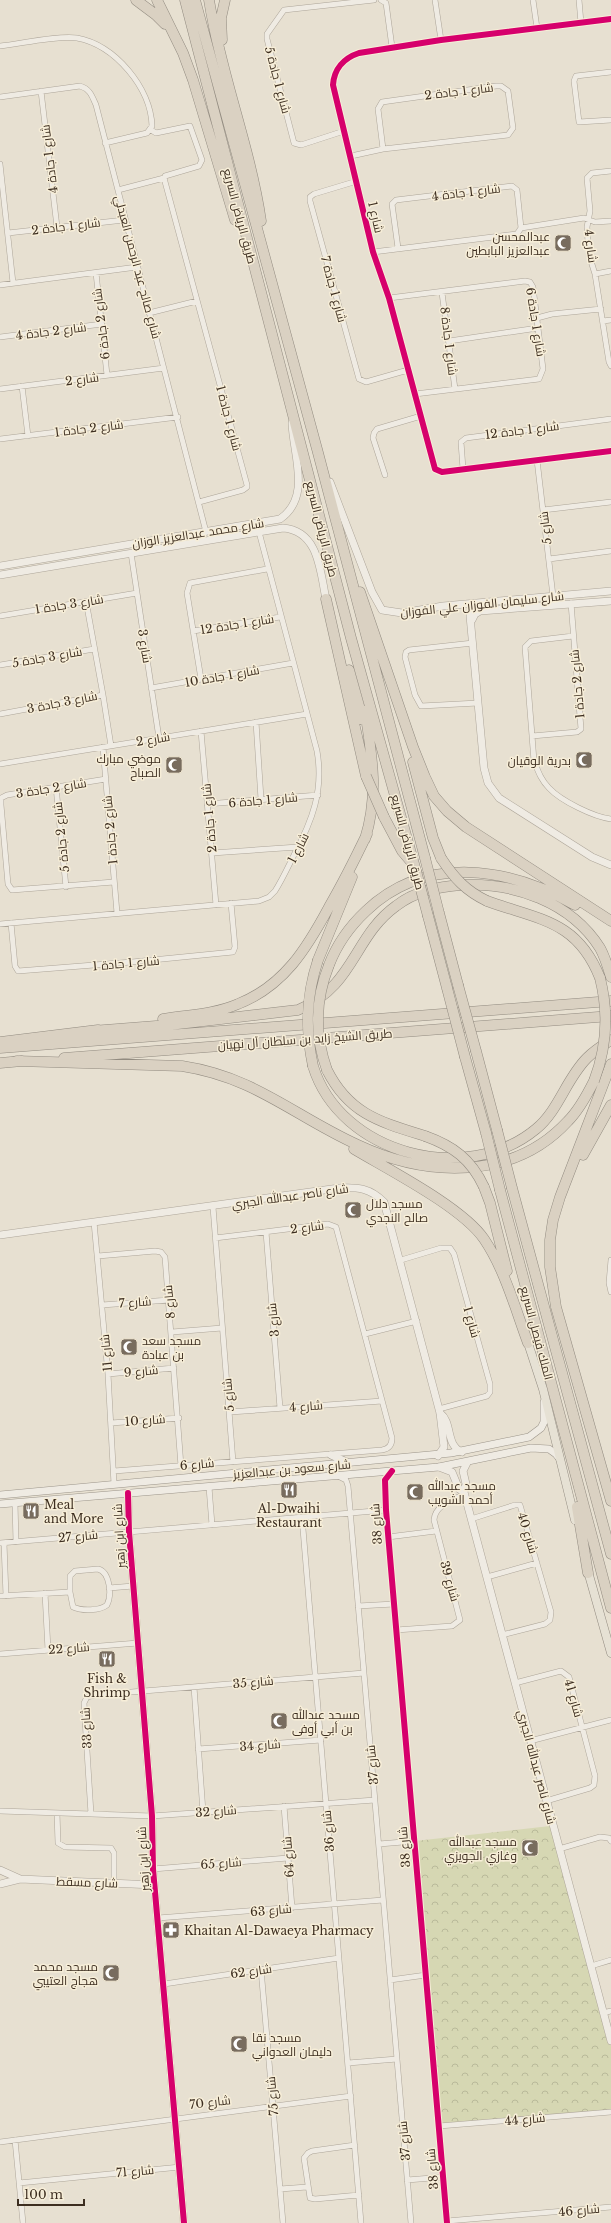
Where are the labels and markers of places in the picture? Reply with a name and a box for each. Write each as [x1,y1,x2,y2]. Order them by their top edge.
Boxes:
place label: عبدالمحسن عبدالعزيز البابطين [466,229,550,258]
mosque icon: عبدالمحسن عبدالعزيز البابطين [553,233,573,253]
mosque icon: بدرية الوقيان [574,750,594,770]
place label: موضي مبارك الصباح [96,751,161,781]
place label: بدرية الوقيان [508,753,571,768]
mosque icon: موضي مبارك الصباح [164,755,184,775]
place label: مسجد دلال صالح النجدي [366,1196,428,1228]
mosque icon: مسجد دلال صالح النجدي [343,1200,363,1220]
place label: مسجد سعد بن عبادة [142,1333,201,1362]
mosque icon: مسجد سعد بن عبادة [119,1337,139,1357]
place label: مسجد عبدالله أحمد الشويب [428,1478,496,1507]
restaurant icon: Al-Dwaihi Restaurant [279,1480,299,1500]
mosque icon: مسجد عبدالله أحمد الشويب [405,1482,425,1502]
place label: Meal and More [44,1497,104,1526]
restaurant icon: Meal and More [21,1501,41,1521]
place label: Al-Dwaihi Restaurant [256,1501,323,1530]
restaurant icon: Fish & Shrimp [97,1649,117,1669]
place label: Fish & Shrimp [84,1671,130,1700]
place label: مسجد عبدالله بن أبي أوفى [292,1707,360,1739]
mosque icon: مسجد عبدالله بن أبي أوفى [269,1711,289,1731]
place label: مسجد عبدالله وغازي الجويزي [444,1834,517,1866]
mosque icon: مسجد عبدالله وغازي الجويزي [520,1838,540,1858]
pharmacy icon: Khaitan Al-Dawaeya Pharmacy [161,1920,181,1940]
place label: Khaitan Al-Dawaeya Pharmacy [184,1923,374,1938]
place label: مسجد محمد هجاج العتيبي [33,1959,98,1991]
mosque icon: مسجد محمد هجاج العتيبي [101,1963,121,1983]
place label: مسجد نقا دليمان العدواني [252,2030,332,2062]
mosque icon: مسجد نقا دليمان العدواني [229,2034,249,2054]

